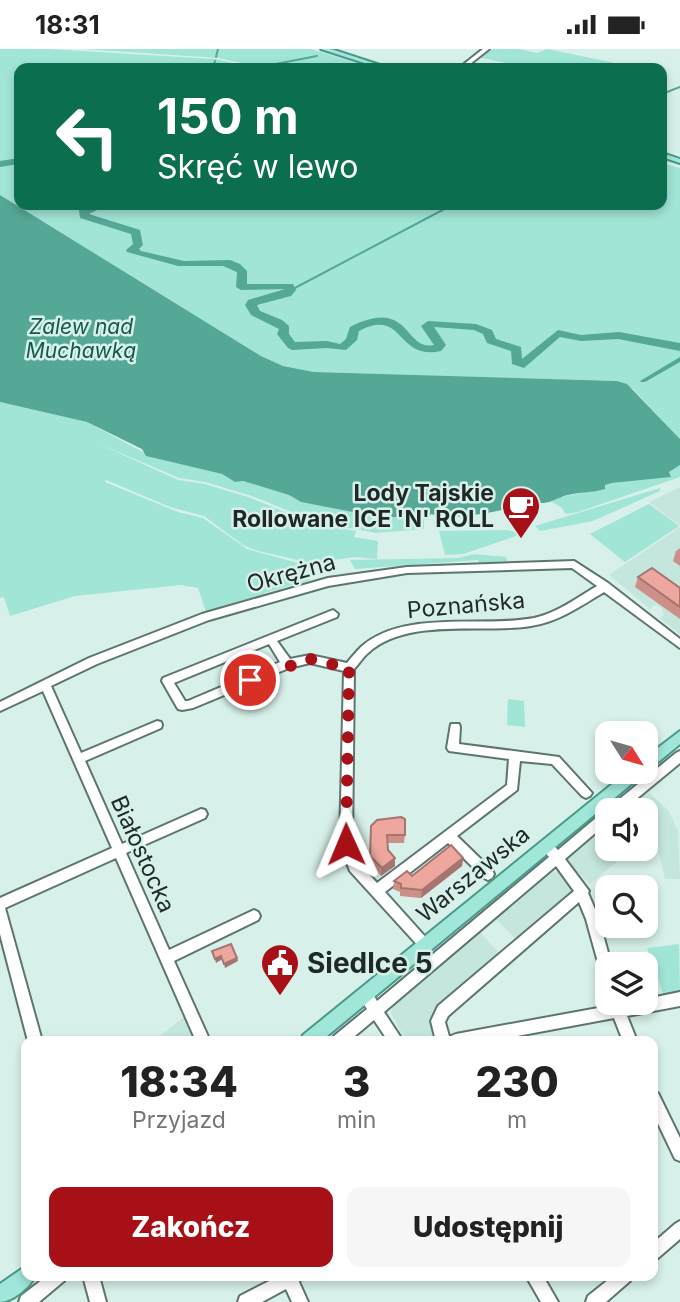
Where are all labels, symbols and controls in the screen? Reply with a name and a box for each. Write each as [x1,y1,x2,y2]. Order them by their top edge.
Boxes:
text: 18:31 [35,9,100,40]
text: 150 m [157,87,299,146]
icon: left [42,91,133,182]
text: Skręć w lewo [157,147,358,186]
water label: Zalew nad Muchawką [26,314,136,363]
place label: Lody Tajskie Rollowane ICE 'N' ROLL [232,479,494,533]
cafe icon: Lody Tajskie Rollowane ICE 'N' ROLL [500,485,542,540]
street label: Okrężna [244,548,338,598]
street label: Poznańska [406,586,526,624]
pin [220,650,280,710]
icon: arrive [231,661,269,699]
north arrow [595,721,658,784]
map controls [595,721,658,1015]
street label: Białostocka [105,791,181,917]
button: sound [595,798,658,861]
position arrow [309,807,383,881]
street label: Warszawska [411,820,535,928]
button: search [595,875,658,938]
public building icon: Siedlce 5 [259,942,301,997]
place label: Siedlce 5 [307,946,433,980]
button: layers [595,952,658,1015]
text: 18:34 [120,1056,238,1107]
text: 3 [343,1056,370,1107]
text: 230 [475,1056,559,1107]
text: Przyjazd [132,1106,226,1134]
text: min [337,1106,376,1134]
text: m [507,1106,527,1134]
button: Zakończ [49,1187,333,1267]
button: Udostępnij [347,1187,630,1267]

